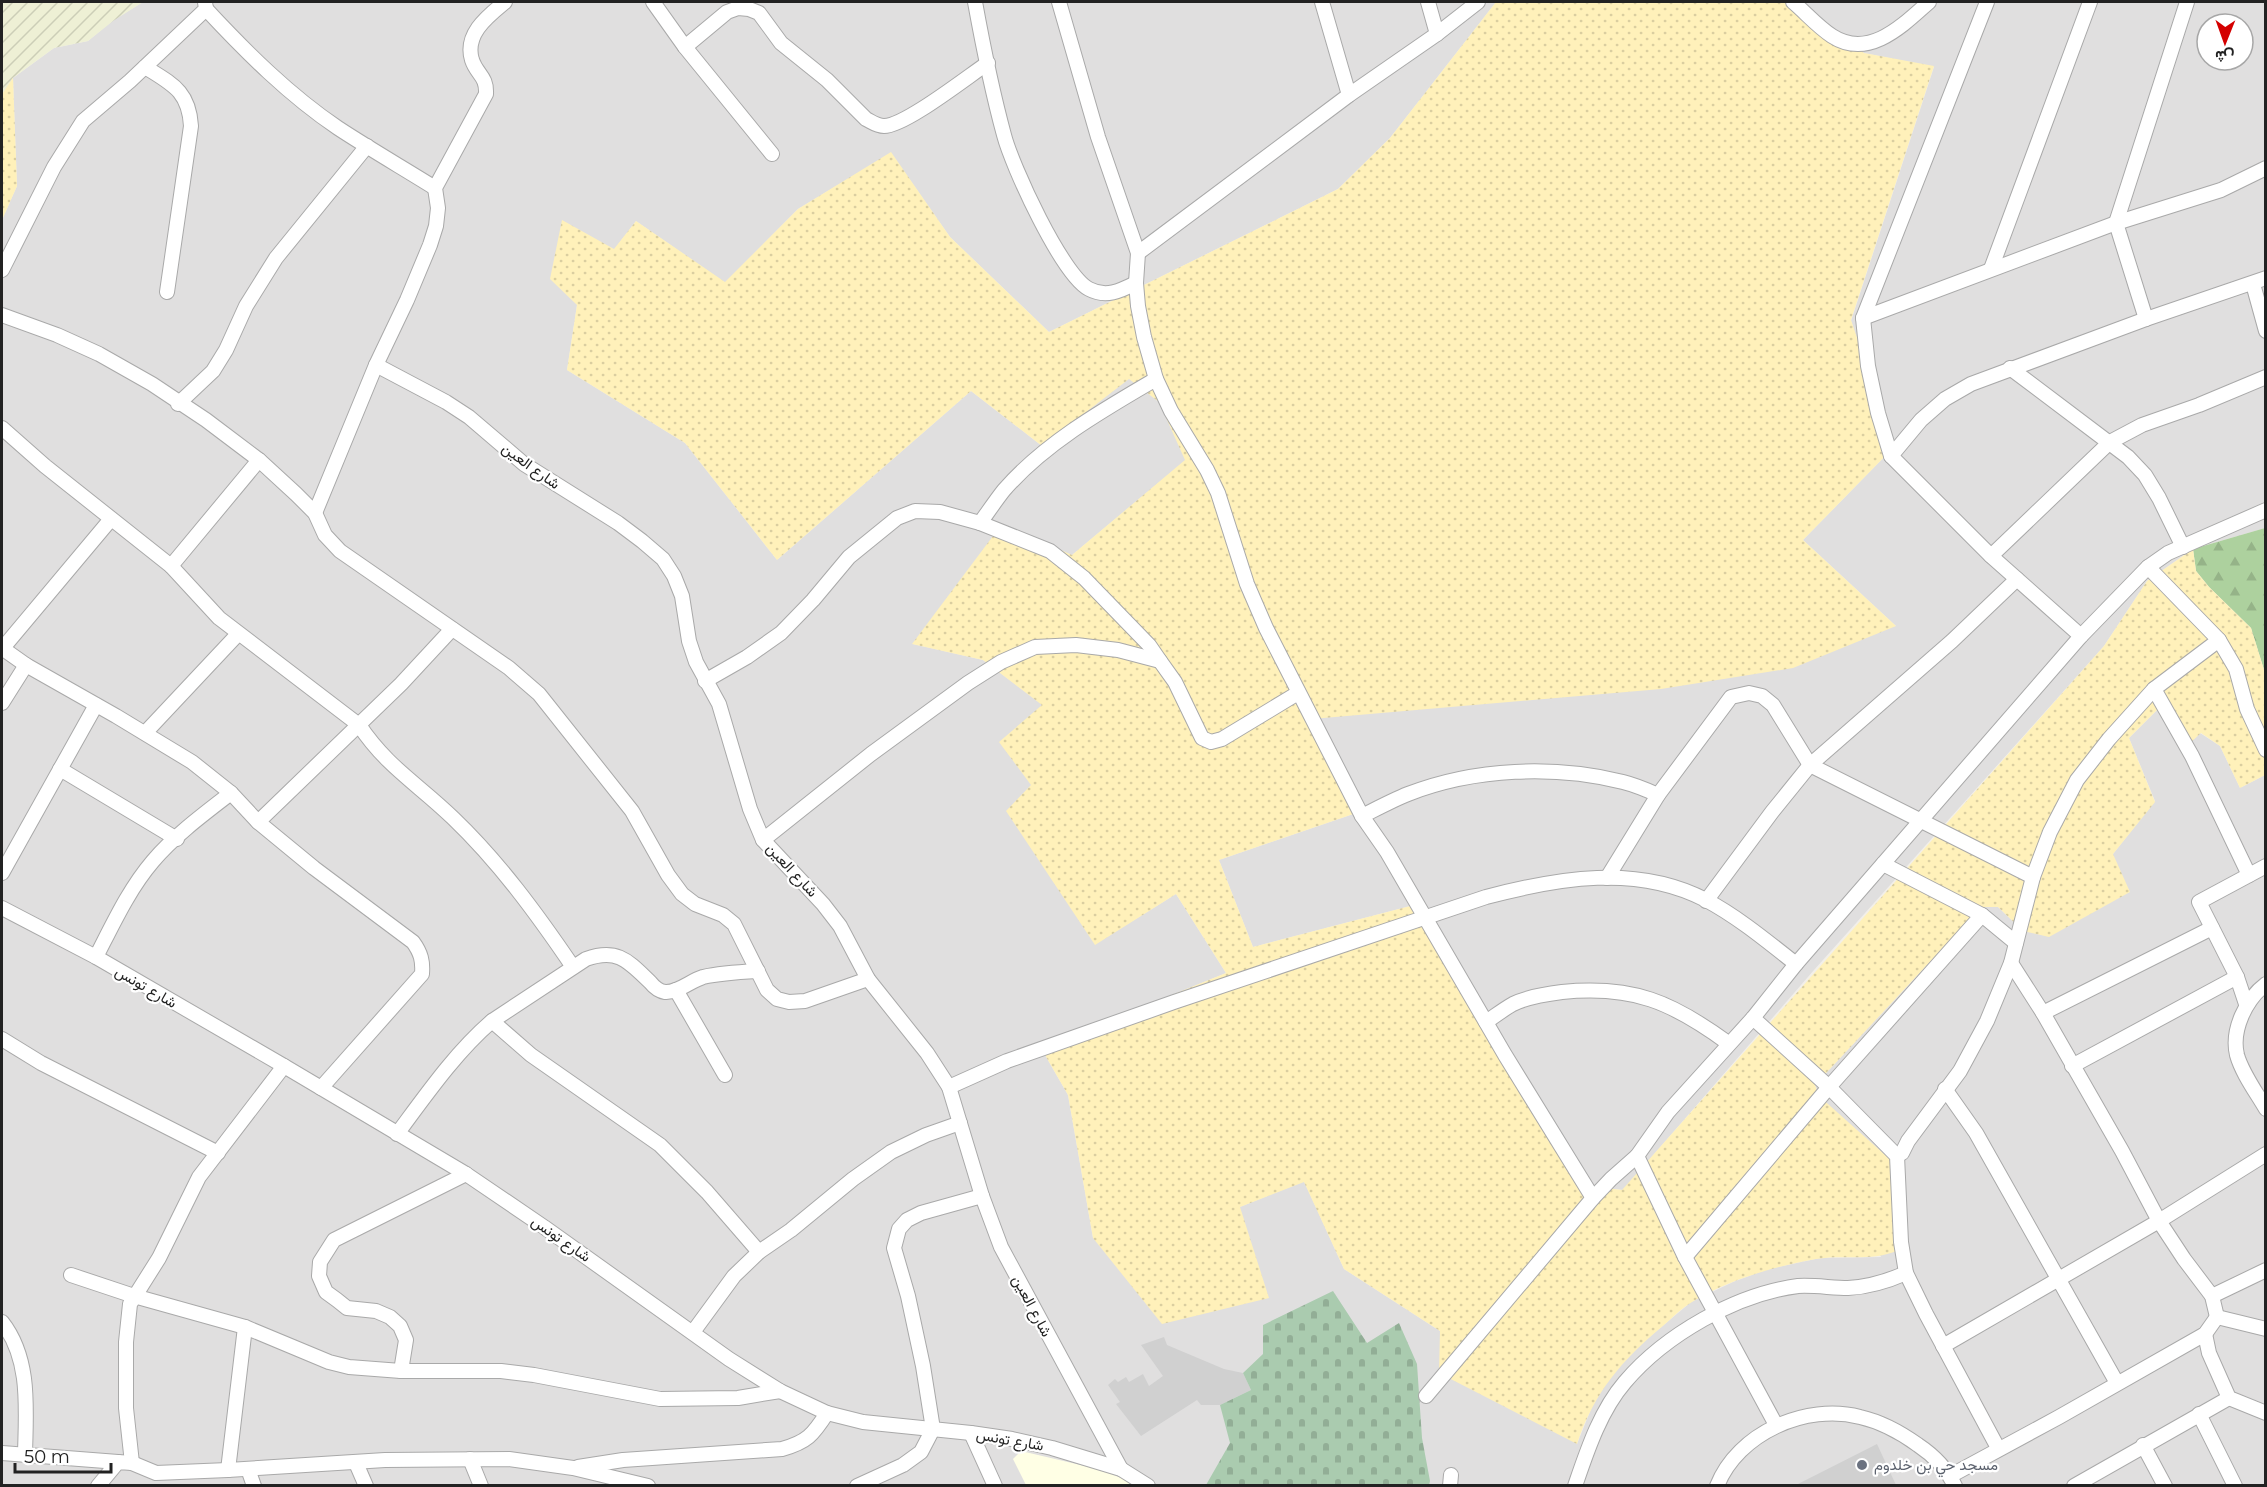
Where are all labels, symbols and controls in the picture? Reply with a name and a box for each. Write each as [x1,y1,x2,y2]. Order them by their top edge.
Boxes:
north arrow [2195,12,2255,72]
text: ش [2215,47,2235,66]
street label: شارع العين [497,438,564,495]
street label: شارع العين [761,839,822,902]
street label: شارع تونس [111,961,181,1014]
street label: شارع تونس [527,1211,595,1268]
street label: شارع العين [1006,1272,1057,1341]
street label: شارع تونس [975,1424,1045,1457]
scale bar [15,1436,111,1474]
text: 50 m [24,1446,70,1468]
place label: مسجد حي بن خلدوم [1874,1455,1998,1478]
marker: مسجد حي بن خلدوم [1855,1458,1869,1472]

